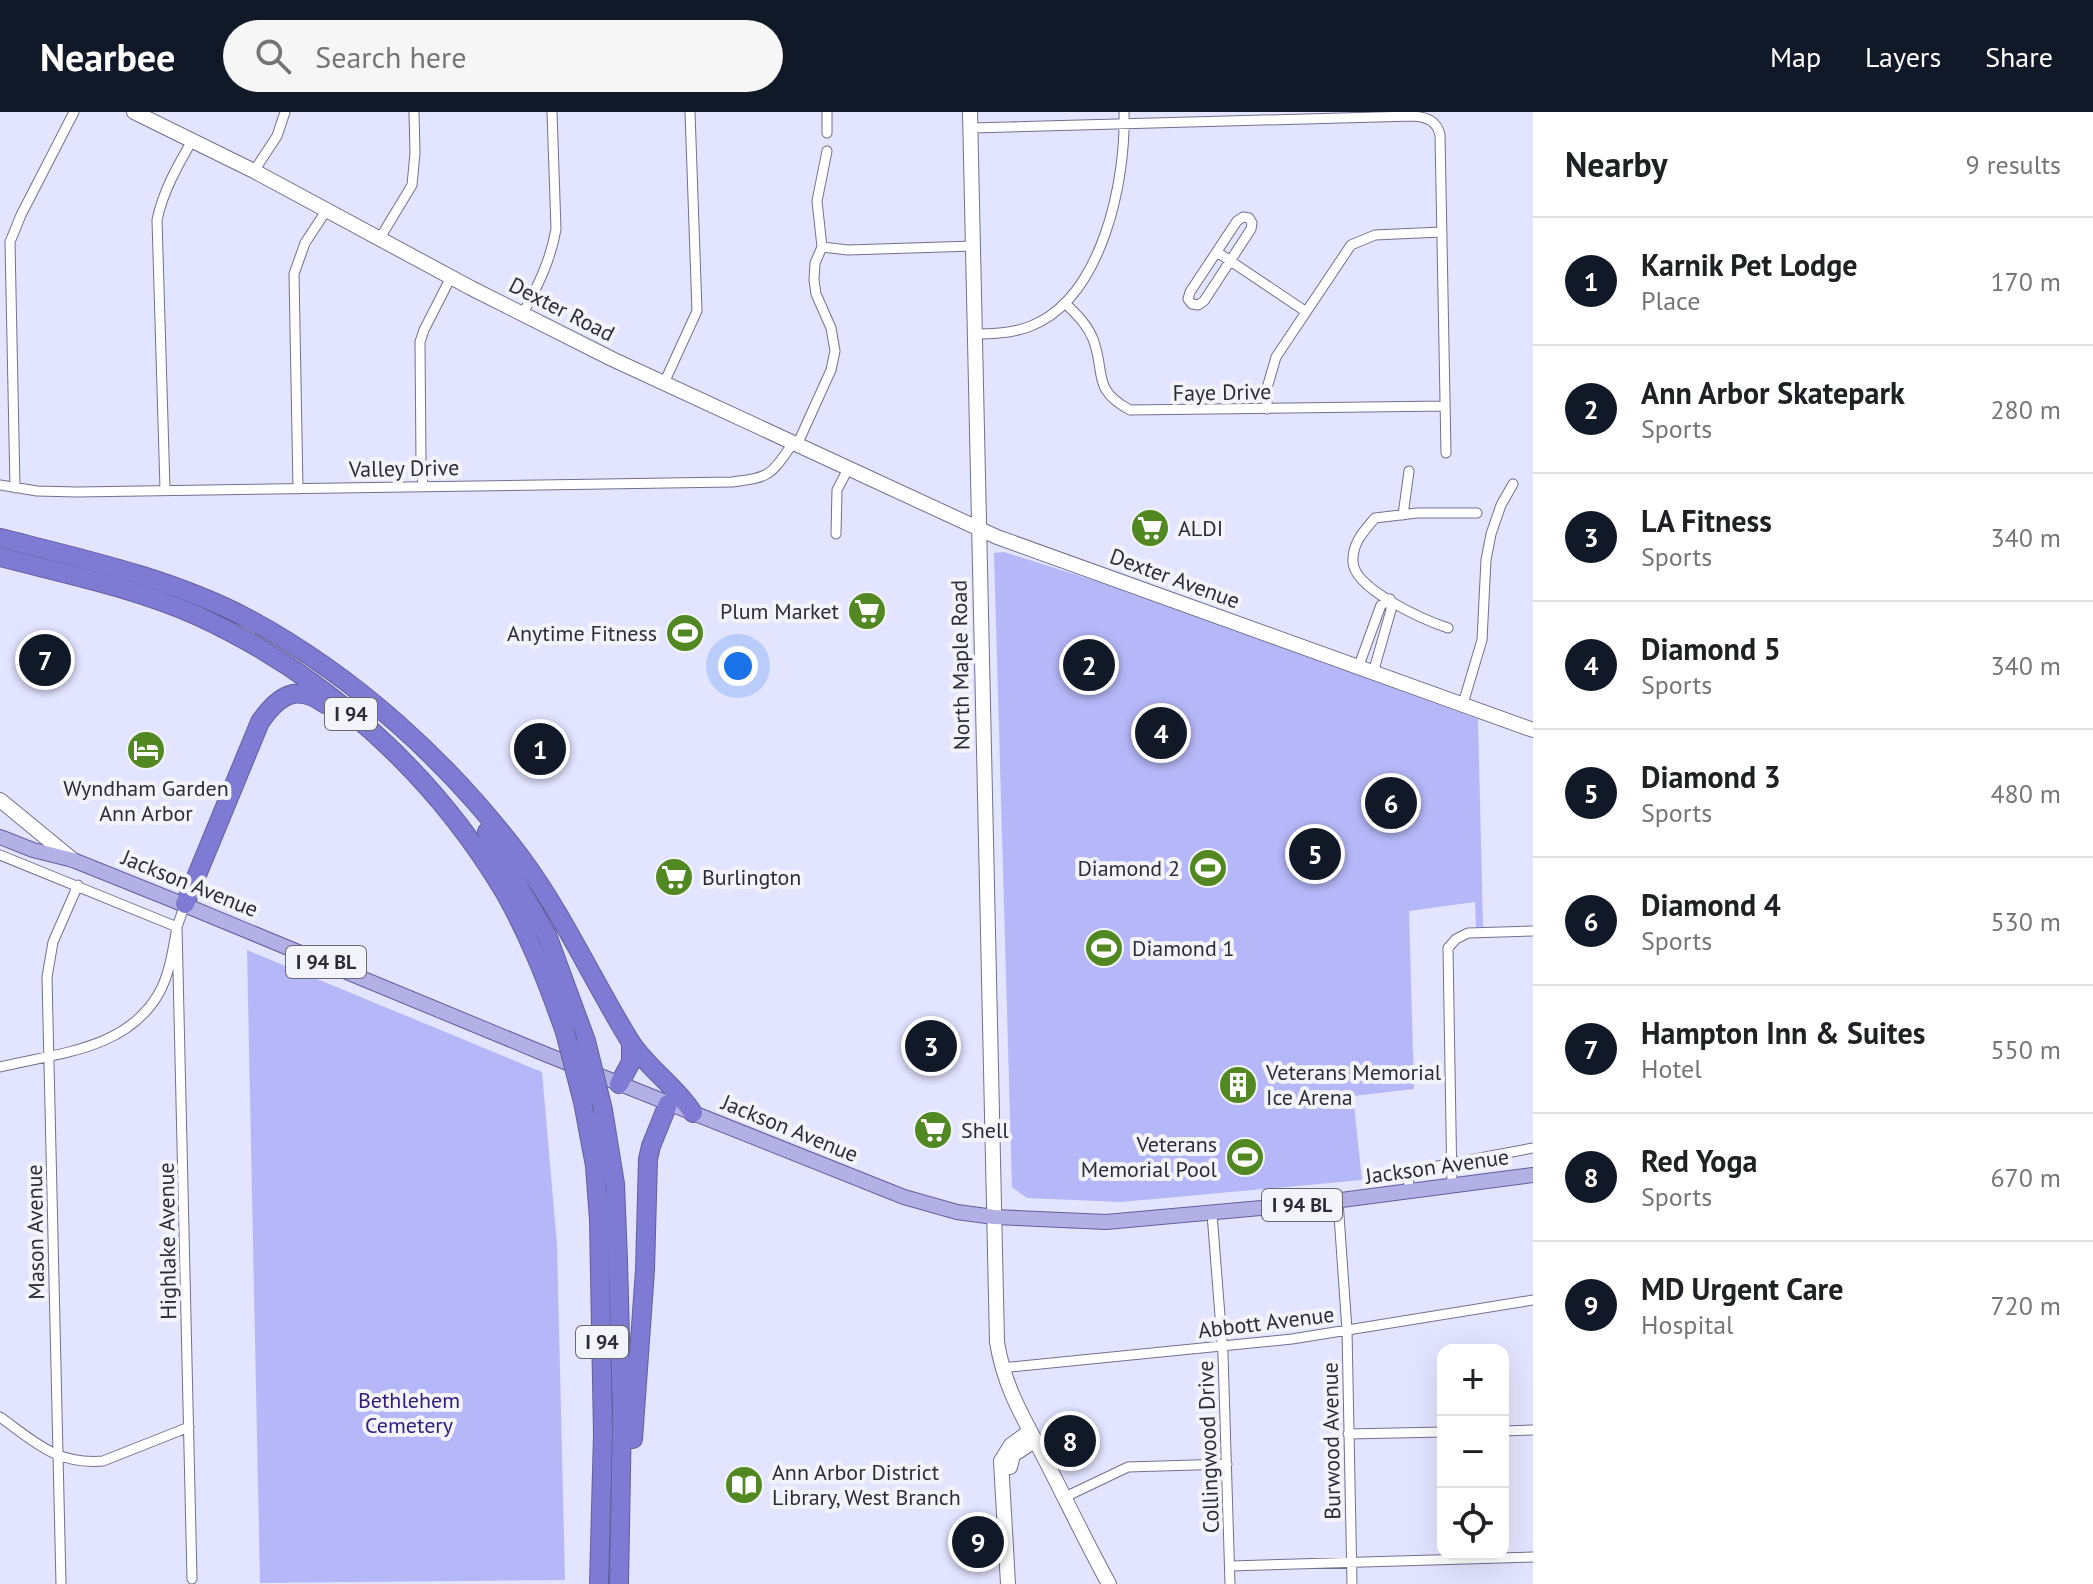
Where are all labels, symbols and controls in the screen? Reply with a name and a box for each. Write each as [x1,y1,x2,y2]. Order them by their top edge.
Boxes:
search box [223,20,783,92]
text: Nearbee [40,32,175,81]
icon: search [251,34,295,78]
text: Search here [315,37,467,76]
text: Map [1770,38,1821,75]
text: Layers [1865,38,1941,75]
text: Share [1985,38,2053,75]
text: Nearby [1565,142,1667,186]
text: 9 results [1966,148,2061,181]
text: Karnik Pet Lodge [1641,245,1858,284]
text: 1 [1584,265,1598,298]
text: 170 m [1990,265,2061,298]
street label: Dexter Road [505,270,619,348]
text: Place [1641,284,1700,317]
text: Ann Arbor Skatepark [1641,373,1905,412]
street label: Faye Drive [1172,377,1272,407]
text: 2 [1584,393,1598,426]
text: 280 m [1990,393,2061,426]
text: Sports [1641,412,1712,445]
street label: Valley Drive [348,453,459,483]
text: LA Fitness [1641,501,1772,540]
supermarket icon: ALDI [1129,507,1171,549]
place label: ALDI [1178,514,1223,542]
text: 3 [1584,521,1598,554]
text: 340 m [1990,521,2061,554]
text: Sports [1641,540,1712,573]
street label: Dexter Avenue [1106,542,1244,614]
street label: North Maple Road [945,580,975,750]
supermarket icon: Plum Market [846,590,888,632]
place label: Plum Market [720,597,840,625]
sports icon: Anytime Fitness [664,612,706,654]
place label: Anytime Fitness [507,619,657,647]
text: Diamond 5 [1641,629,1781,668]
pin: 7 [19,630,71,690]
pin: 2 [1063,635,1115,695]
your location [718,646,758,686]
text: 4 [1584,649,1598,682]
text: 340 m [1990,649,2061,682]
text: Sports [1641,668,1712,701]
road number: I 94 [325,698,377,730]
pin: 4 [1135,703,1187,763]
pin: 1 [514,719,566,779]
hotel icon: Wyndham Garden Ann Arbor [125,729,167,771]
text: Diamond 3 [1641,757,1781,796]
pin: 6 [1365,773,1417,833]
place label: Wyndham Garden Ann Arbor [63,774,229,827]
text: 5 [1584,777,1598,810]
text: 480 m [1990,777,2061,810]
text: Sports [1641,796,1712,829]
pin: 5 [1289,824,1341,884]
street label: Jackson Avenue [117,843,262,923]
sports icon: Diamond 2 [1187,847,1229,889]
place label: Diamond 2 [1077,854,1180,882]
supermarket icon: Burlington [653,856,695,898]
place label: Burlington [702,863,801,891]
text: Diamond 4 [1641,885,1781,924]
text: 6 [1584,905,1598,938]
text: 530 m [1990,905,2061,938]
text: Sports [1641,924,1712,957]
sports icon: Diamond 1 [1083,927,1125,969]
place label: Diamond 1 [1132,934,1235,962]
road number: I 94 BL [286,946,366,978]
text: Hampton Inn & Suites [1641,1013,1925,1052]
pin: 3 [905,1016,957,1076]
text: 7 [1584,1033,1598,1066]
text: 550 m [1990,1033,2061,1066]
text: Hotel [1641,1052,1702,1085]
place label: Veterans Memorial Ice Arena [1265,1058,1442,1111]
building icon: Veterans Memorial Ice Arena [1217,1064,1259,1106]
street label: Jackson Avenue [717,1088,862,1168]
supermarket icon: Shell [912,1109,954,1151]
place label: Shell [961,1116,1009,1144]
place label: Veterans Memorial Pool [1081,1130,1218,1183]
sports icon: Veterans Memorial Pool [1224,1136,1266,1178]
text: Red Yoga [1641,1141,1757,1180]
street label: Jackson Avenue [1362,1142,1511,1190]
text: 8 [1584,1161,1598,1194]
text: 670 m [1990,1161,2061,1194]
street label: Highlake Avenue [152,1162,182,1320]
street label: Mason Avenue [20,1164,50,1300]
text: Sports [1641,1180,1712,1213]
road number: I 94 BL [1262,1189,1342,1221]
text: MD Urgent Care [1641,1269,1843,1308]
text: 9 [1584,1289,1598,1322]
text: 720 m [1990,1289,2061,1322]
street label: Abbott Avenue [1196,1300,1336,1344]
text: Hospital [1641,1308,1734,1341]
road number: I 94 [576,1326,628,1358]
map controls [1437,1344,1509,1560]
button: + [1437,1344,1509,1416]
street label: Collingwood Drive [1191,1360,1225,1534]
street label: Burwood Avenue [1316,1362,1346,1520]
park label: Bethlehem Cemetery [358,1386,460,1439]
pin: 8 [1044,1411,1096,1471]
button: − [1437,1416,1509,1488]
place label: Ann Arbor District Library, West Branch [772,1458,961,1511]
library icon: Ann Arbor District Library, West Branch [723,1464,765,1506]
button: locate [1437,1488,1509,1560]
pin: 9 [952,1512,1004,1572]

